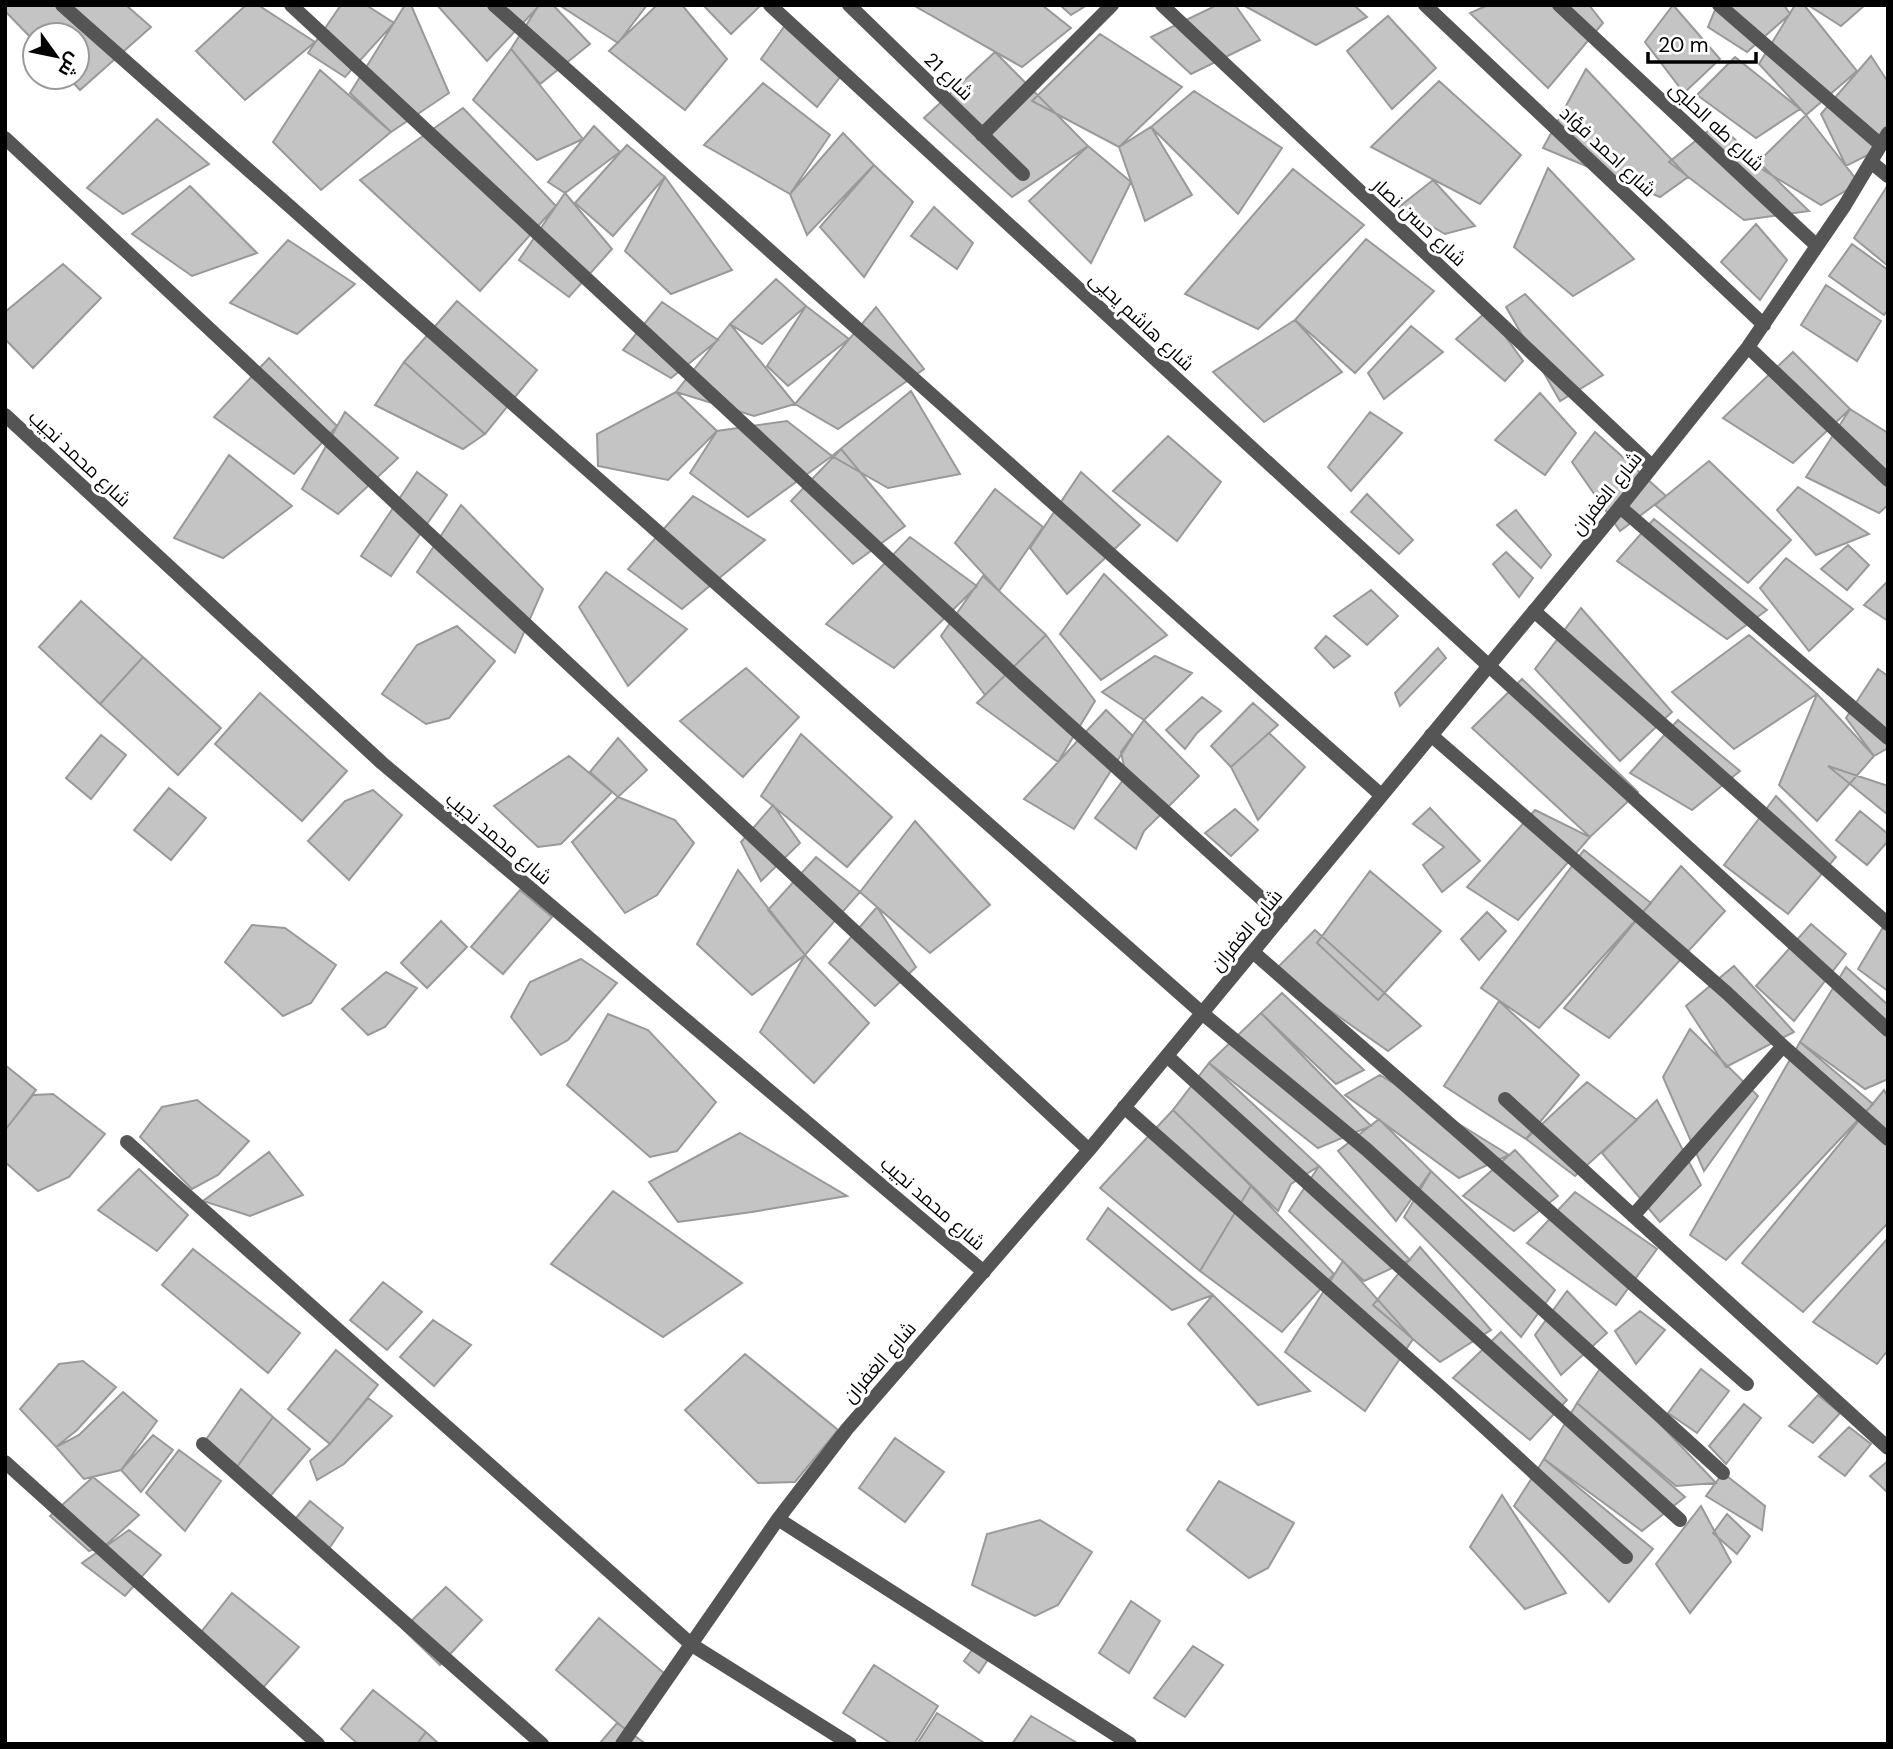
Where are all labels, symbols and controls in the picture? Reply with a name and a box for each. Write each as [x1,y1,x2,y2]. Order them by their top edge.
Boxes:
north arrow [21,21,91,91]
scale bar [1648,21,1756,65]
text: 20 m [1658,31,1709,59]
street label: شارع 21 [918,47,978,106]
text: ش [53,48,87,82]
street label: شارع طه الحلبى [1663,76,1769,177]
street label: شارع احمد فؤاد [1554,100,1661,203]
street label: شارع حسن نصار [1366,172,1472,273]
street label: شارع هاشم يحيى [1083,266,1199,377]
street label: شارع محمد نجيب [22,404,136,513]
street label: شارع الغفران [1565,447,1648,541]
street label: شارع محمد نجيب [440,787,557,891]
street label: شارع الغفران [1205,884,1289,977]
street label: شارع محمد نجيب [874,1151,990,1257]
street label: شارع الغفران [837,1316,922,1409]

